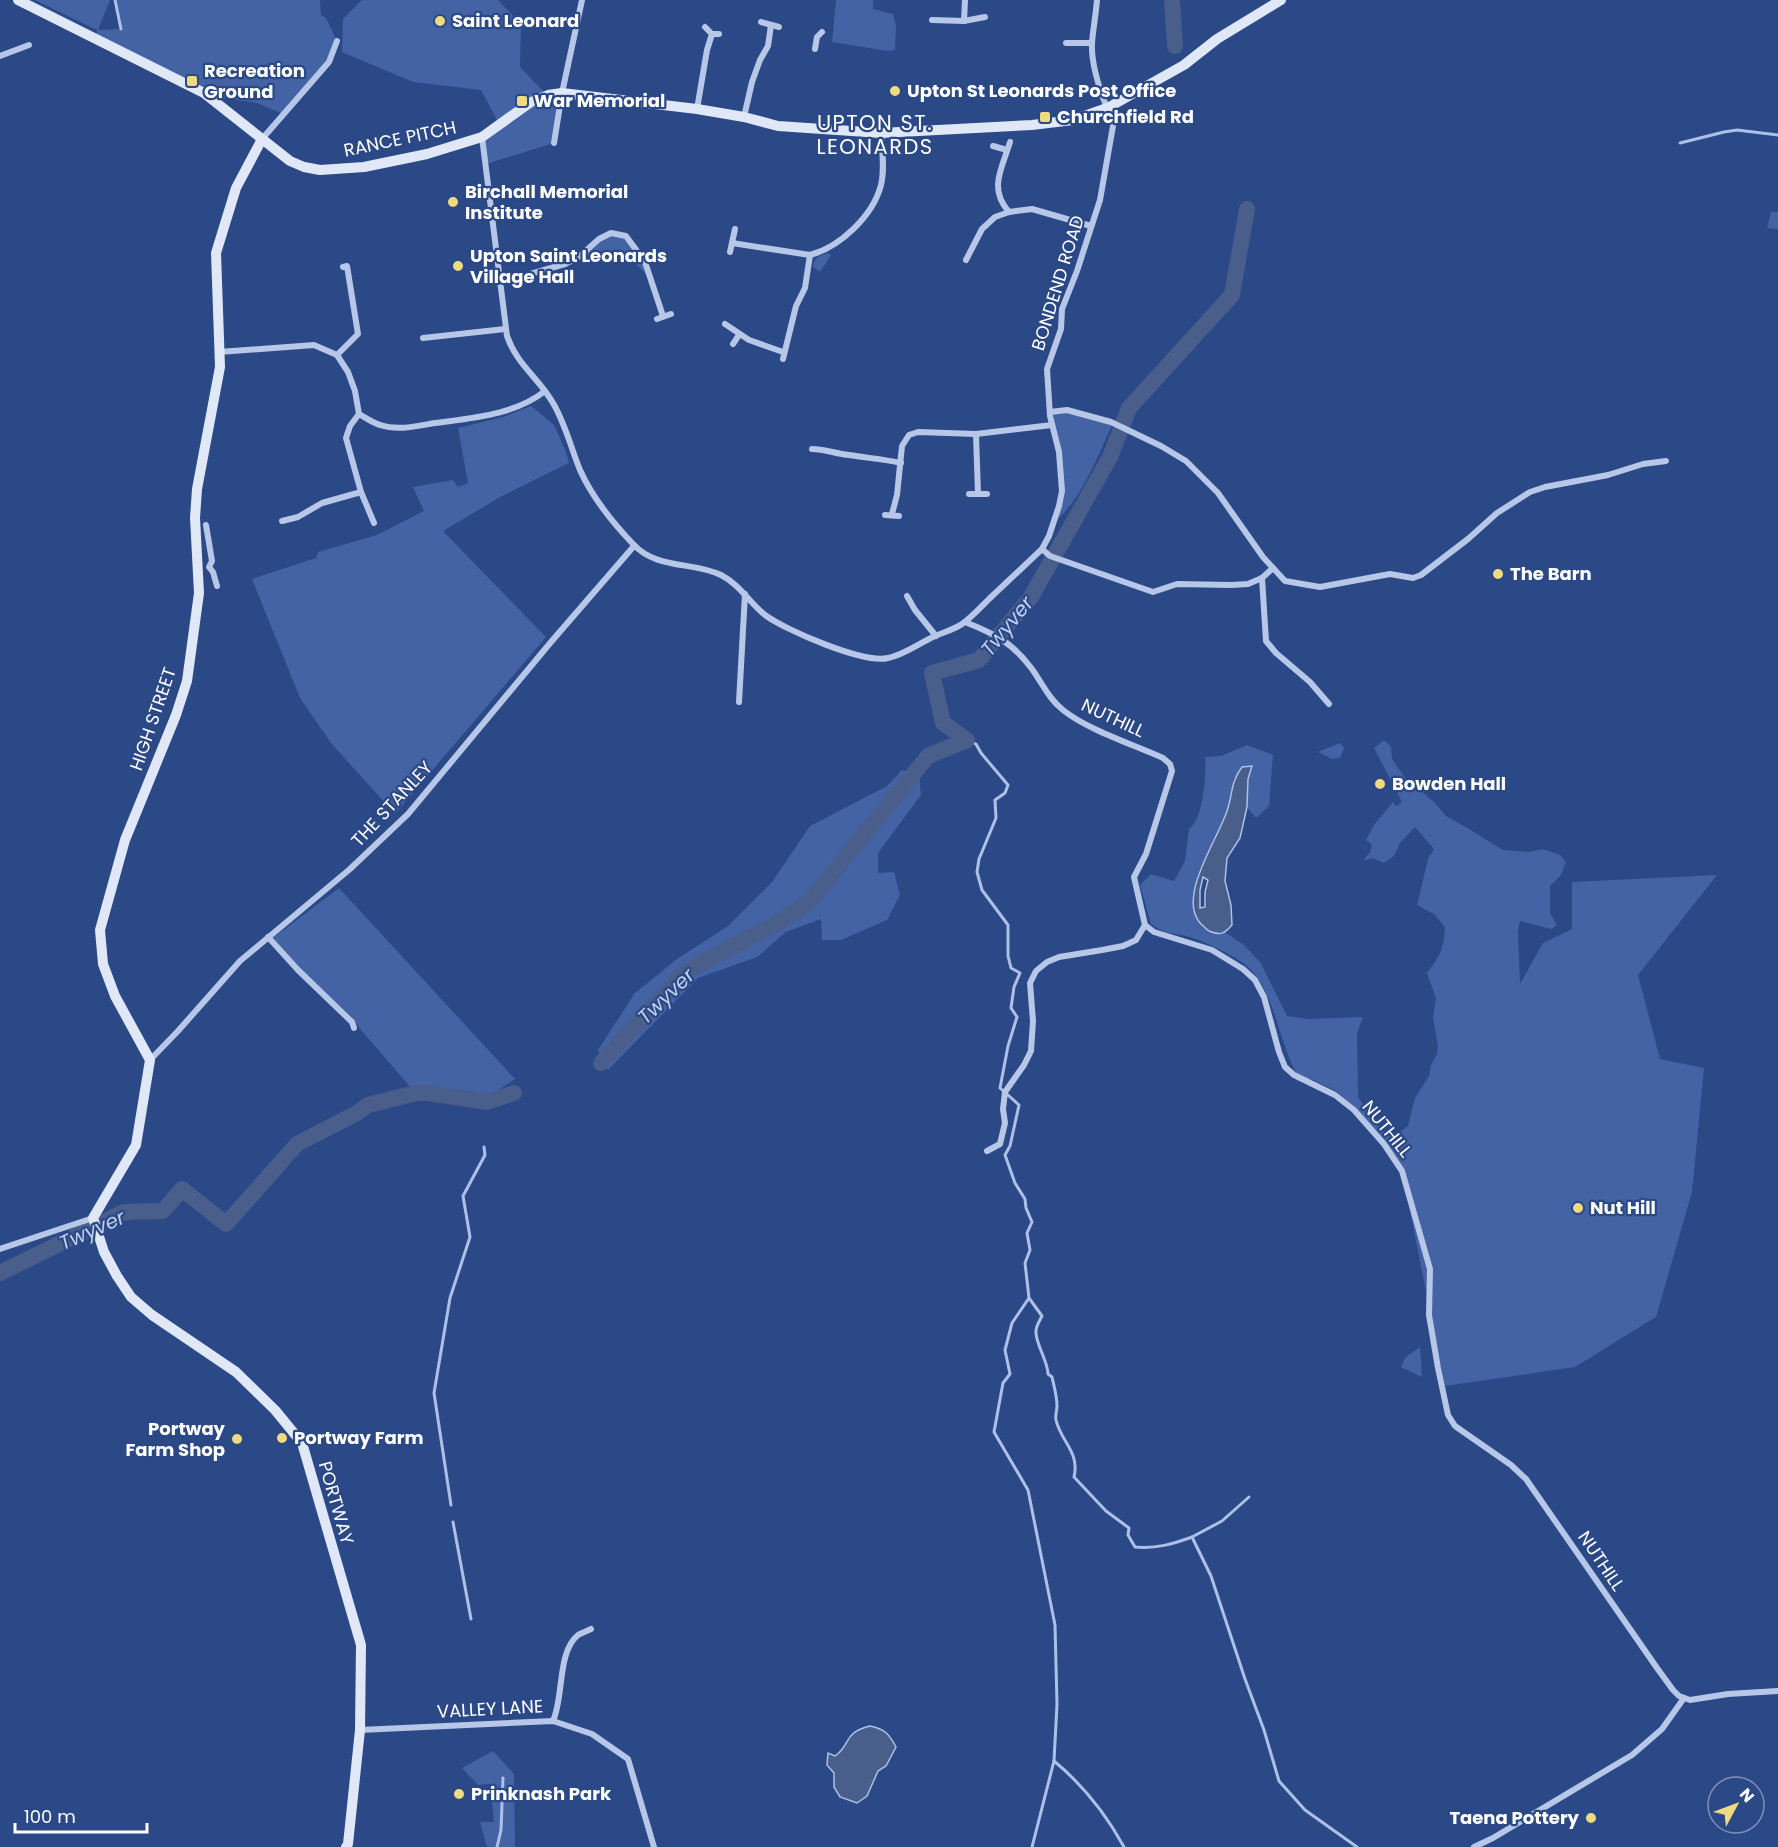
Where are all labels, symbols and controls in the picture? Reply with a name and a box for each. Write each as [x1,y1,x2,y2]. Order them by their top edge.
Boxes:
place label: Saint Leonard [452,8,579,33]
marker: Saint Leonard [433,14,447,28]
place label: Recreation Ground [204,58,305,104]
marker: Recreation Ground [185,74,199,88]
place label: Upton St Leonards Post Office [907,78,1176,103]
marker: Upton St Leonards Post Office [888,84,902,98]
place label: War Memorial [534,88,665,113]
marker: War Memorial [515,94,529,108]
place label: Churchfield Rd [1057,104,1194,129]
district label: UPTON ST. LEONARDS [816,108,934,161]
marker: Churchfield Rd [1038,110,1052,124]
street label: RANCE PITCH [341,114,459,163]
place label: Birchall Memorial Institute [465,179,628,225]
marker: Birchall Memorial Institute [446,195,460,209]
street label: BONDEND ROAD [1025,212,1090,353]
place label: Upton Saint Leonards Village Hall [470,243,667,289]
marker: Upton Saint Leonards Village Hall [451,259,465,273]
place label: The Barn [1510,561,1592,586]
marker: The Barn [1491,567,1505,581]
water label: Twyver [974,590,1040,662]
street label: HIGH STREET [123,664,182,774]
street label: NUTHILL [1078,692,1149,743]
street label: THE STANLEY [345,755,438,852]
place label: Bowden Hall [1392,771,1506,796]
marker: Bowden Hall [1373,777,1387,791]
water label: Twyver [631,961,701,1030]
street label: NUTHILL [1357,1095,1418,1163]
place label: Nut Hill [1590,1195,1656,1220]
marker: Nut Hill [1571,1201,1585,1215]
water label: Twyver [55,1203,130,1257]
place label: Portway Farm Shop [125,1416,226,1462]
place label: Portway Farm [294,1425,424,1450]
marker: Portway Farm [275,1431,289,1445]
marker: Portway Farm Shop [230,1432,244,1446]
street label: PORTWAY [313,1458,360,1548]
street label: NUTHILL [1572,1526,1631,1596]
street label: VALLEY LANE [436,1693,544,1724]
north arrow [1706,1775,1766,1835]
place label: Prinknash Park [471,1781,612,1806]
text: N [1734,1783,1760,1808]
marker: Prinknash Park [452,1787,466,1801]
scale bar [15,1796,147,1834]
text: 100 m [24,1804,76,1829]
place label: Taena Pottery [1449,1805,1580,1830]
marker: Taena Pottery [1584,1811,1598,1825]

